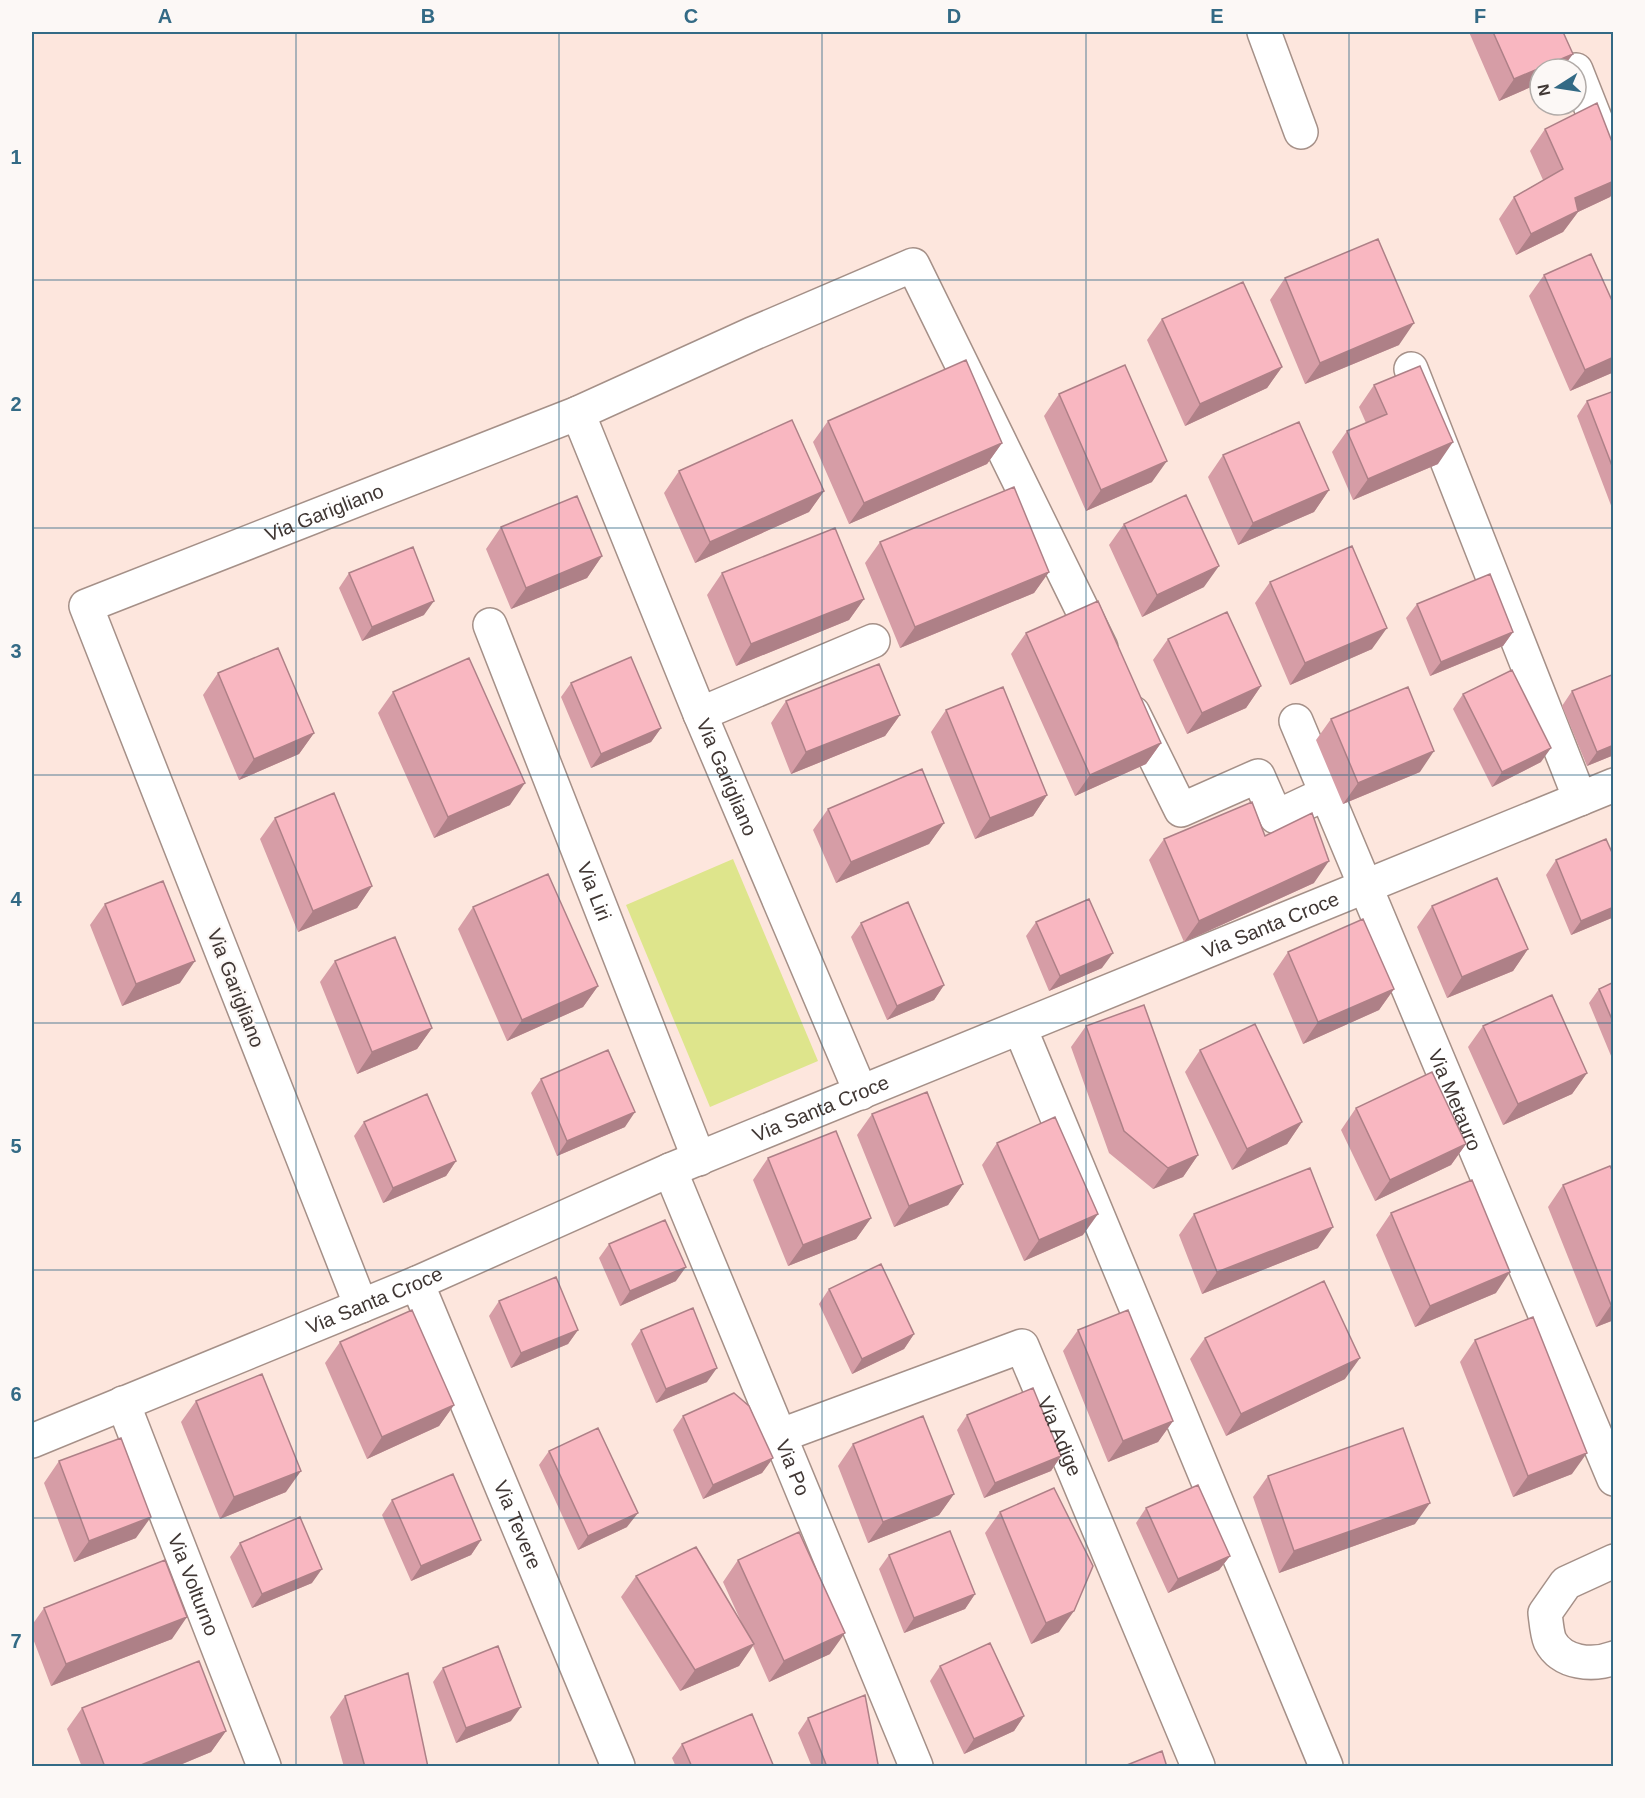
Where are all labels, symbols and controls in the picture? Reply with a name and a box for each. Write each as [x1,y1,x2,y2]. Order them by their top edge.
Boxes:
text: A [158,5,172,27]
text: B [421,5,435,27]
text: C [684,5,698,27]
text: D [947,5,961,27]
text: E [1210,5,1224,27]
text: F [1474,5,1486,27]
north arrow [1528,57,1588,117]
text: N [1534,83,1553,97]
text: 1 [10,146,22,168]
text: 2 [10,393,22,415]
street label: Via Garigliano [262,479,387,546]
text: 3 [10,640,22,662]
street label: Via Garigliano [692,715,761,839]
street label: Via Liri [573,859,616,924]
street label: Via Santa Croce [1199,887,1342,963]
text: 4 [10,888,22,910]
street label: Via Garigliano [203,926,269,1050]
street label: Via Metauro [1424,1046,1486,1154]
street label: Via Santa Croce [749,1071,892,1146]
text: 5 [10,1135,22,1157]
street label: Via Santa Croce [303,1262,446,1338]
text: 6 [10,1383,22,1405]
street label: Via Adige [1033,1393,1086,1479]
street label: Via Po [772,1436,814,1499]
street label: Via Tevere [489,1477,546,1572]
street label: Via Volturno [164,1531,223,1639]
text: 7 [10,1630,22,1652]

